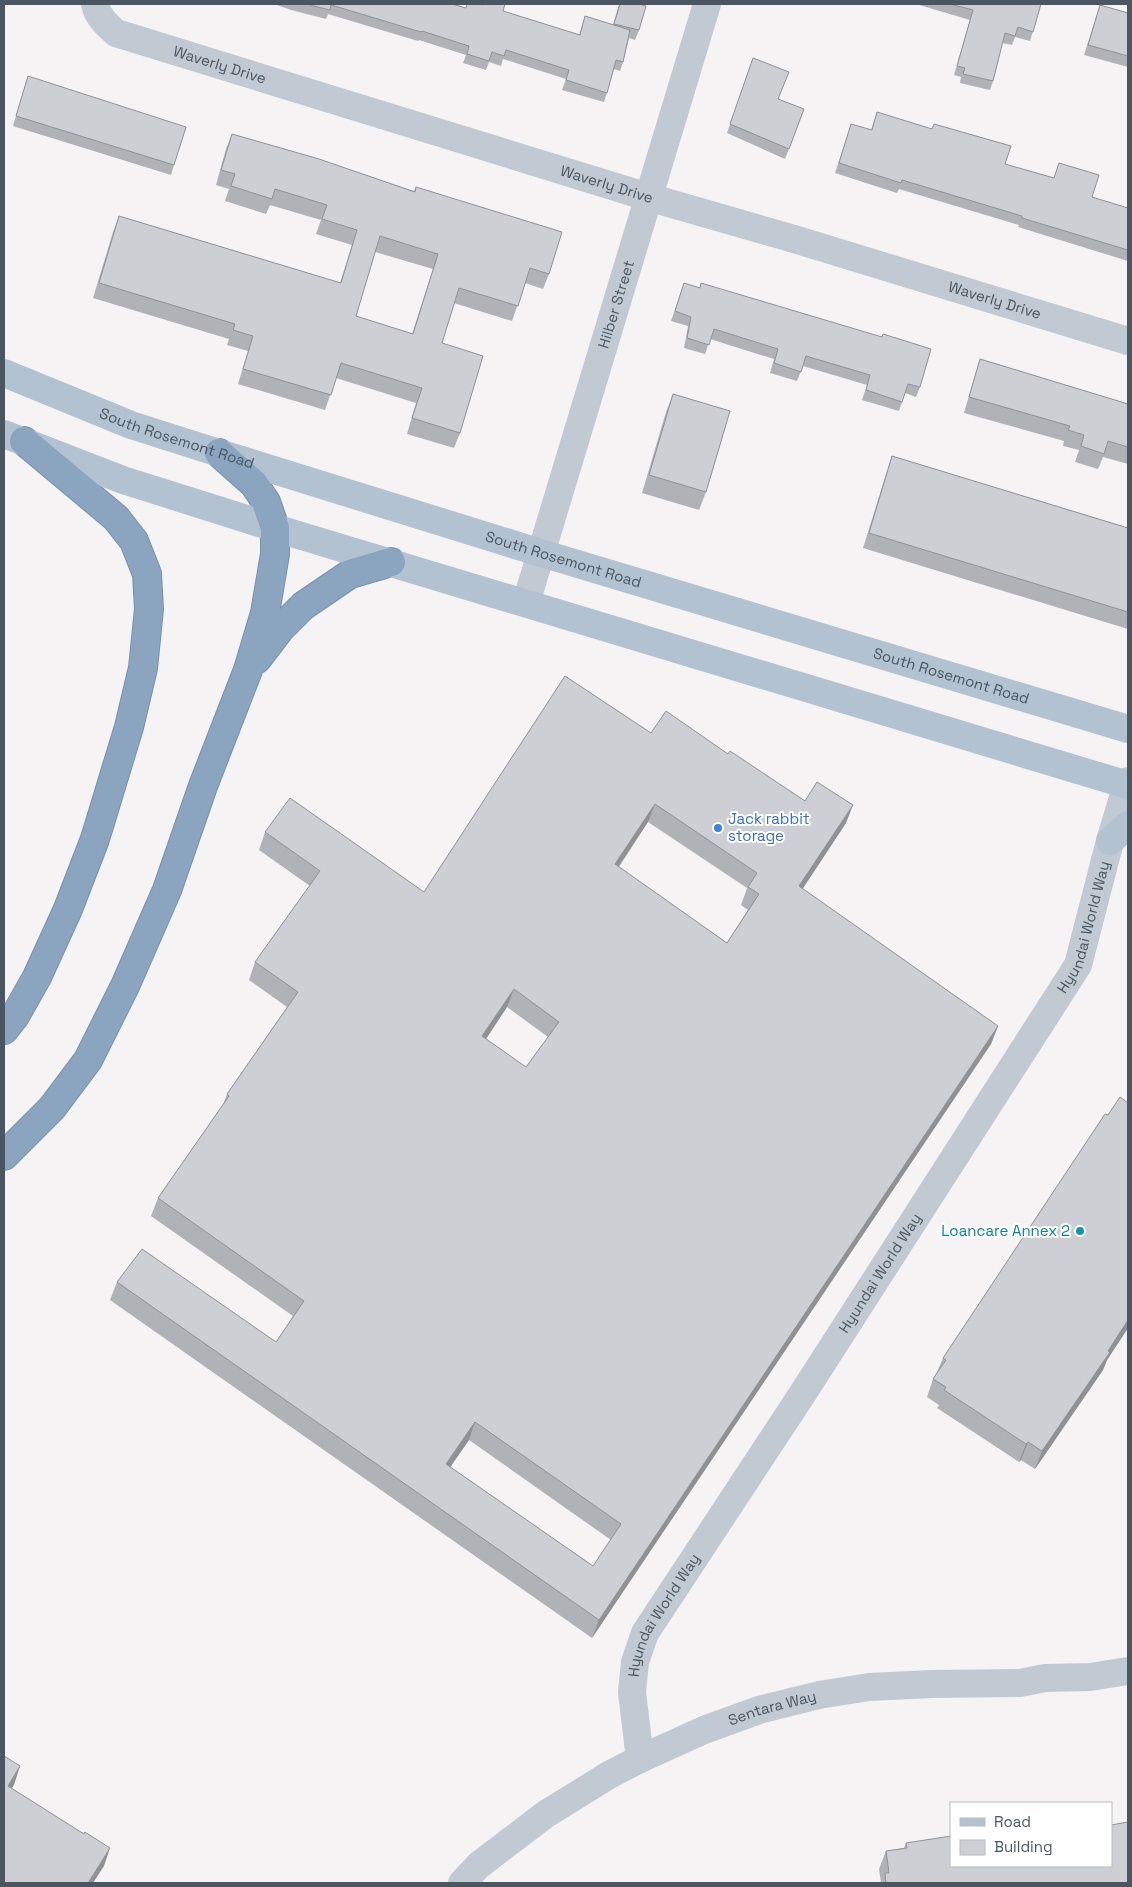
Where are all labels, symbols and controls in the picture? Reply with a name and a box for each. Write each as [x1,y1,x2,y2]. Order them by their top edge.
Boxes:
street label: Waverly Drive [171,41,269,88]
street label: Waverly Drive [558,161,656,207]
street label: Hilber Street [593,258,638,351]
street label: Waverly Drive [946,277,1044,323]
street label: South Rosemont Road [97,403,257,472]
street label: South Rosemont Road [483,526,644,592]
street label: South Rosemont Road [871,643,1032,708]
place label: Jack rabbit storage [728,809,810,845]
marker: Jack rabbit storage [712,822,724,834]
street label: Hyundai World Way [1052,859,1113,997]
street label: Hyundai World Way [834,1209,925,1336]
place label: Loancare Annex 2 [941,1221,1070,1240]
marker: Loancare Annex 2 [1074,1225,1086,1237]
street label: Hyundai World Way [624,1550,704,1678]
street label: Sentara Way [725,1686,818,1729]
legend [950,1802,1112,1867]
text: Road [994,1812,1031,1831]
text: Building [994,1837,1053,1856]

